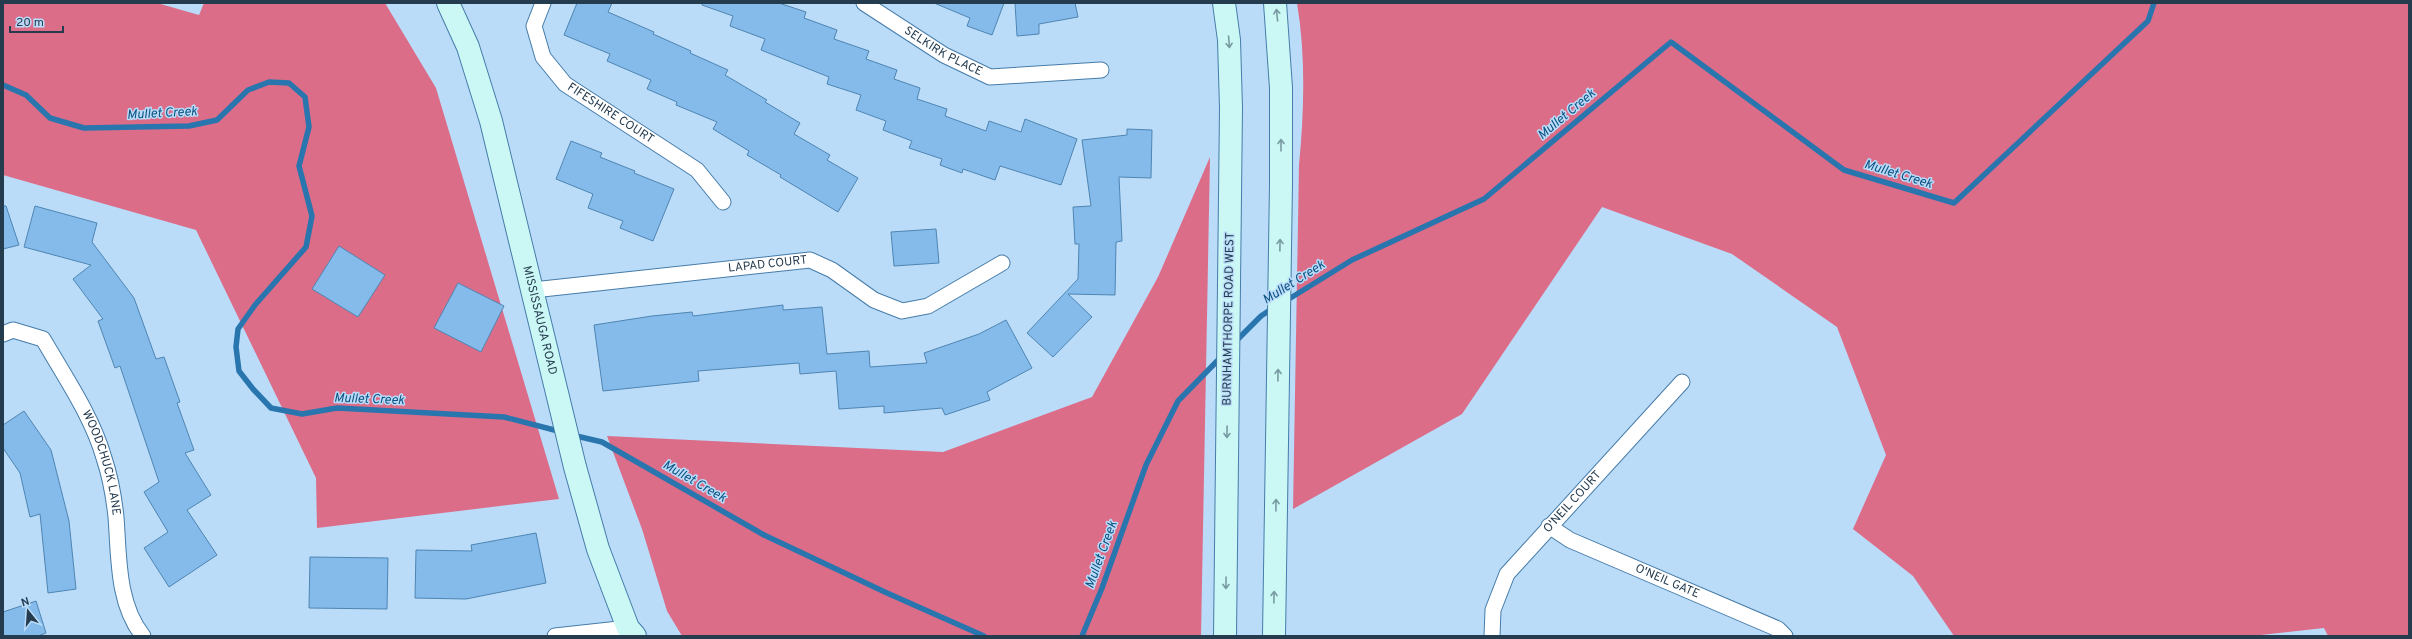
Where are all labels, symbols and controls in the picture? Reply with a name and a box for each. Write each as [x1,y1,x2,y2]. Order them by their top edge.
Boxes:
scale bar [10,8,63,34]
one-way arrow [1273,9,1280,22]
text: 20 m [16,15,44,31]
street label: SELKIRK PLACE [901,23,985,80]
one-way arrow [1225,35,1232,48]
street label: FIFESHIRE COURT [564,80,657,148]
water label: Mullet Creek [1535,86,1600,144]
water label: Mullet Creek [126,104,198,124]
one-way arrow [1277,139,1285,152]
water label: Mullet Creek [1862,157,1935,193]
street label: BURNHAMTHORPE ROAD WEST [1219,232,1239,406]
one-way arrow [1276,239,1284,252]
street label: LAPAD COURT [727,252,808,277]
water label: Mullet Creek [1260,257,1329,308]
street label: MISSISSAUGA ROAD [518,264,560,377]
one-way arrow [1274,369,1282,382]
water label: Mullet Creek [333,391,405,409]
street label: WOODCHUCK LANE [78,408,124,516]
one-way arrow [1223,425,1231,438]
water label: Mullet Creek [659,457,729,507]
street label: O'NEIL COURT [1540,467,1605,537]
one-way arrow [1272,499,1280,512]
water label: Mullet Creek [1082,519,1122,591]
street label: O'NEIL GATE [1633,561,1702,602]
one-way arrow [1222,576,1229,589]
north arrow [8,591,48,631]
one-way arrow [1270,591,1278,604]
text: N [20,595,31,610]

